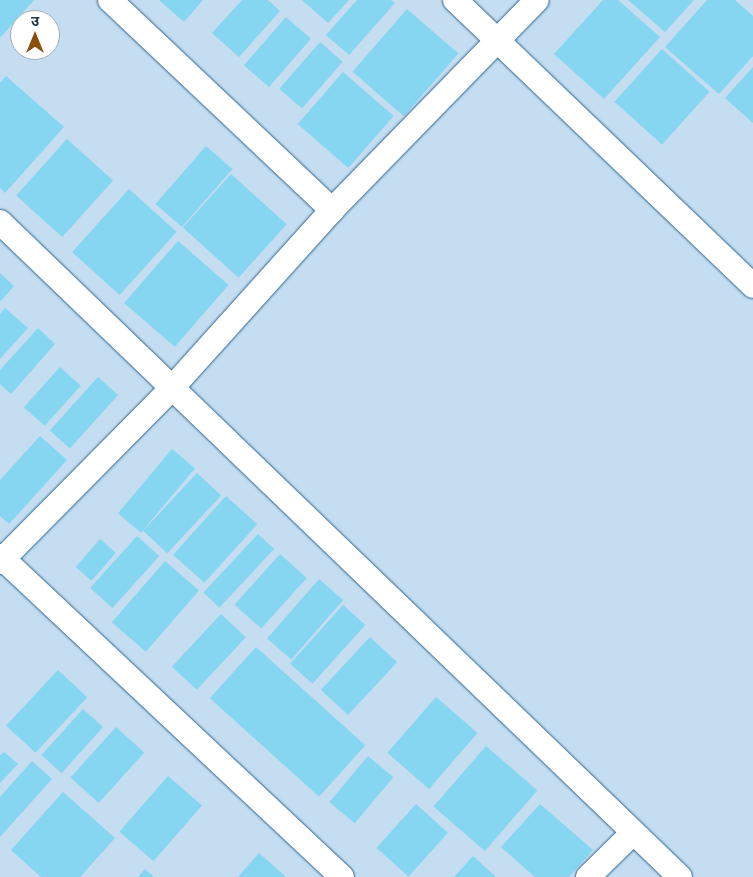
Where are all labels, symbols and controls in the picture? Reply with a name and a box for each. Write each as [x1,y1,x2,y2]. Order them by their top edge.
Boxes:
north arrow [10,10,60,60]
text: उ [31,11,39,30]

